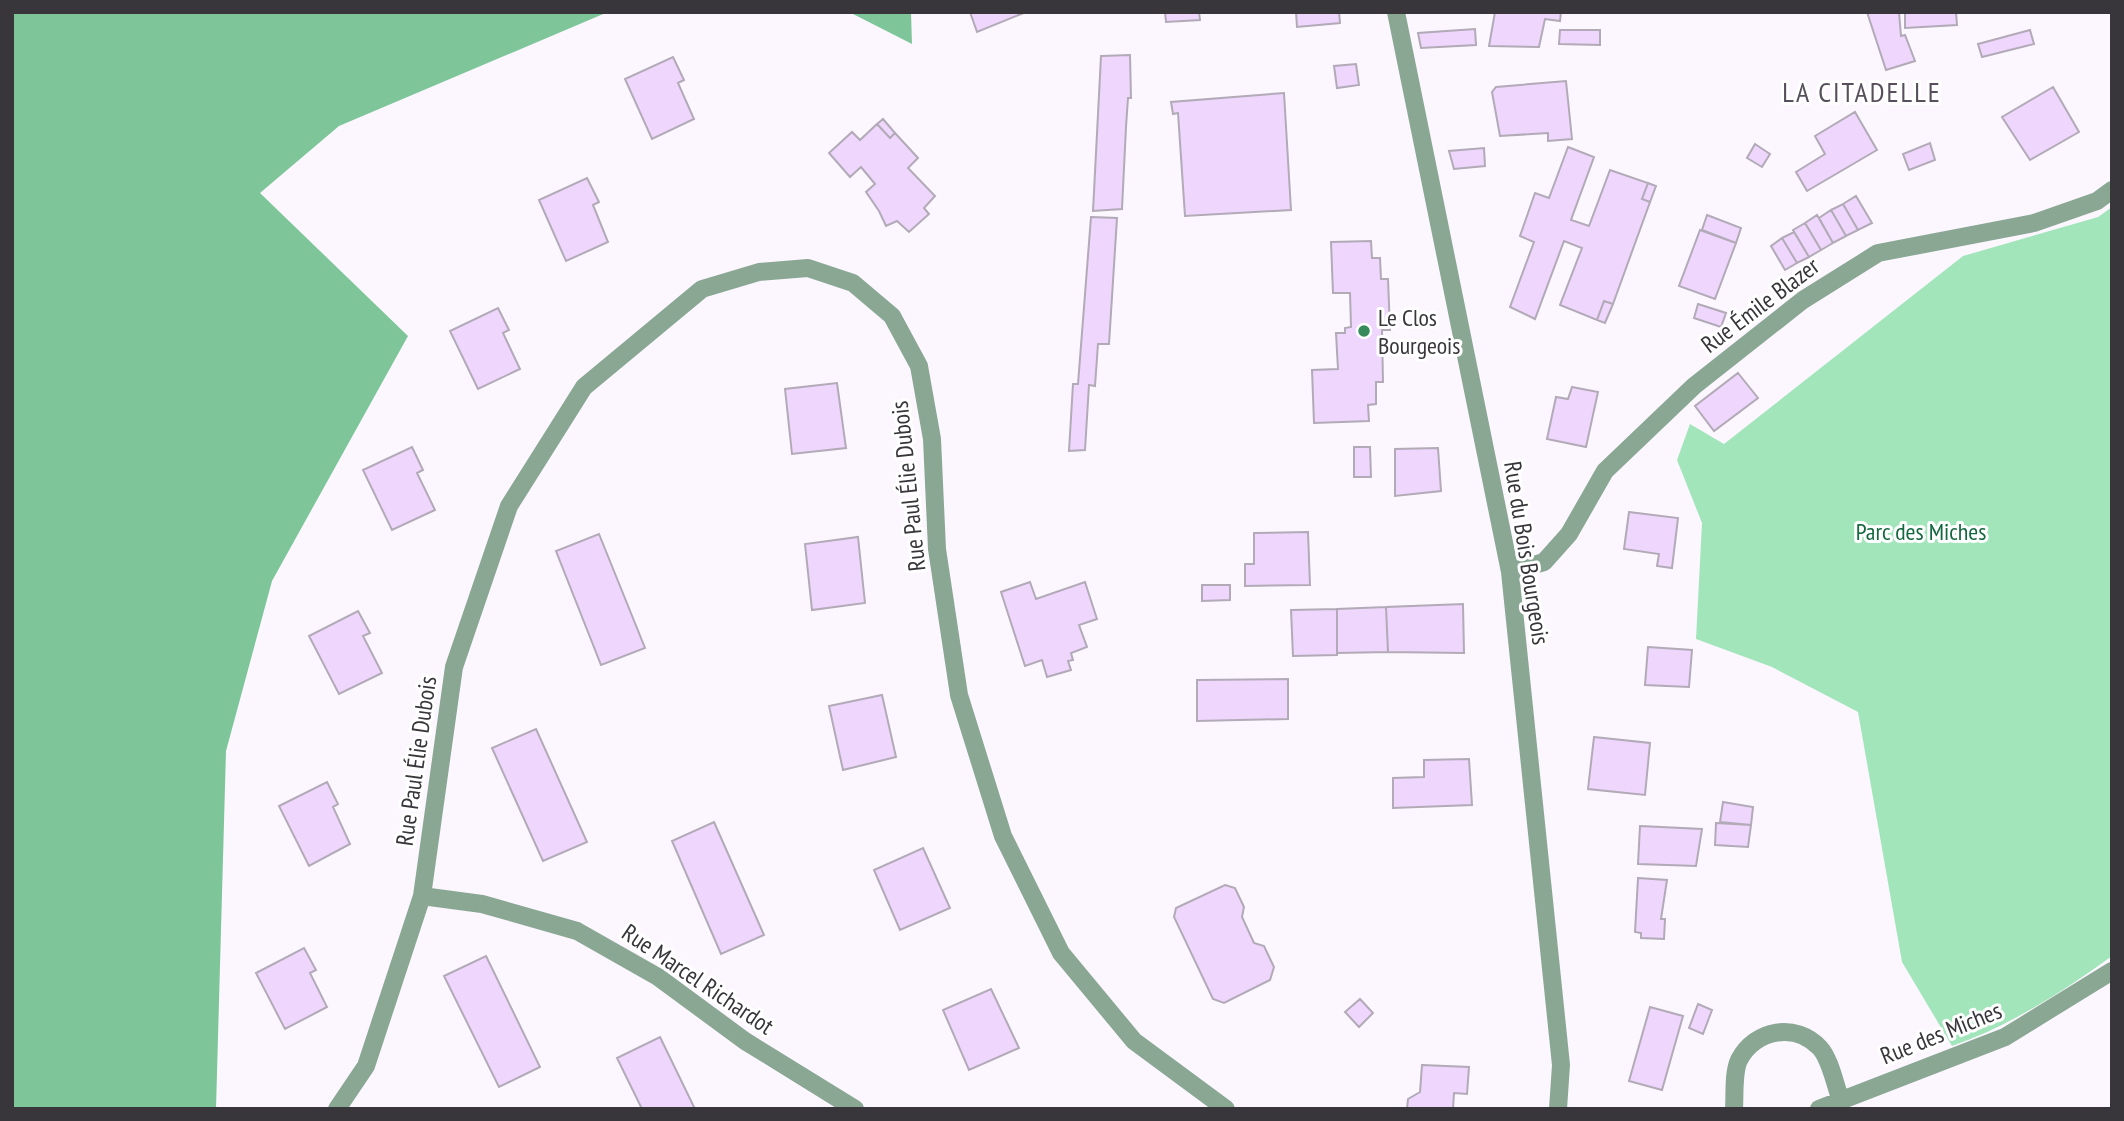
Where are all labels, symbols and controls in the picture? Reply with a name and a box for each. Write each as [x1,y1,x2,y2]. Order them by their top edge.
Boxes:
district label: LA CITADELLE [1782,73,1942,110]
street label: Rue Émile Blazer [1695,250,1826,360]
place label: Le Clos Bourgeois [1378,302,1460,361]
marker: Le Clos Bourgeois [1356,323,1372,339]
street label: Rue Paul Élie Dubois [884,399,932,573]
street label: Rue du Bois Bourgeois [1497,459,1557,647]
park label: Parc des Miches [1856,516,1986,547]
street label: Rue Paul Élie Dubois [389,674,443,848]
street label: Rue Marcel Richardot [616,917,780,1041]
street label: Rue des Miches [1876,995,2006,1071]

